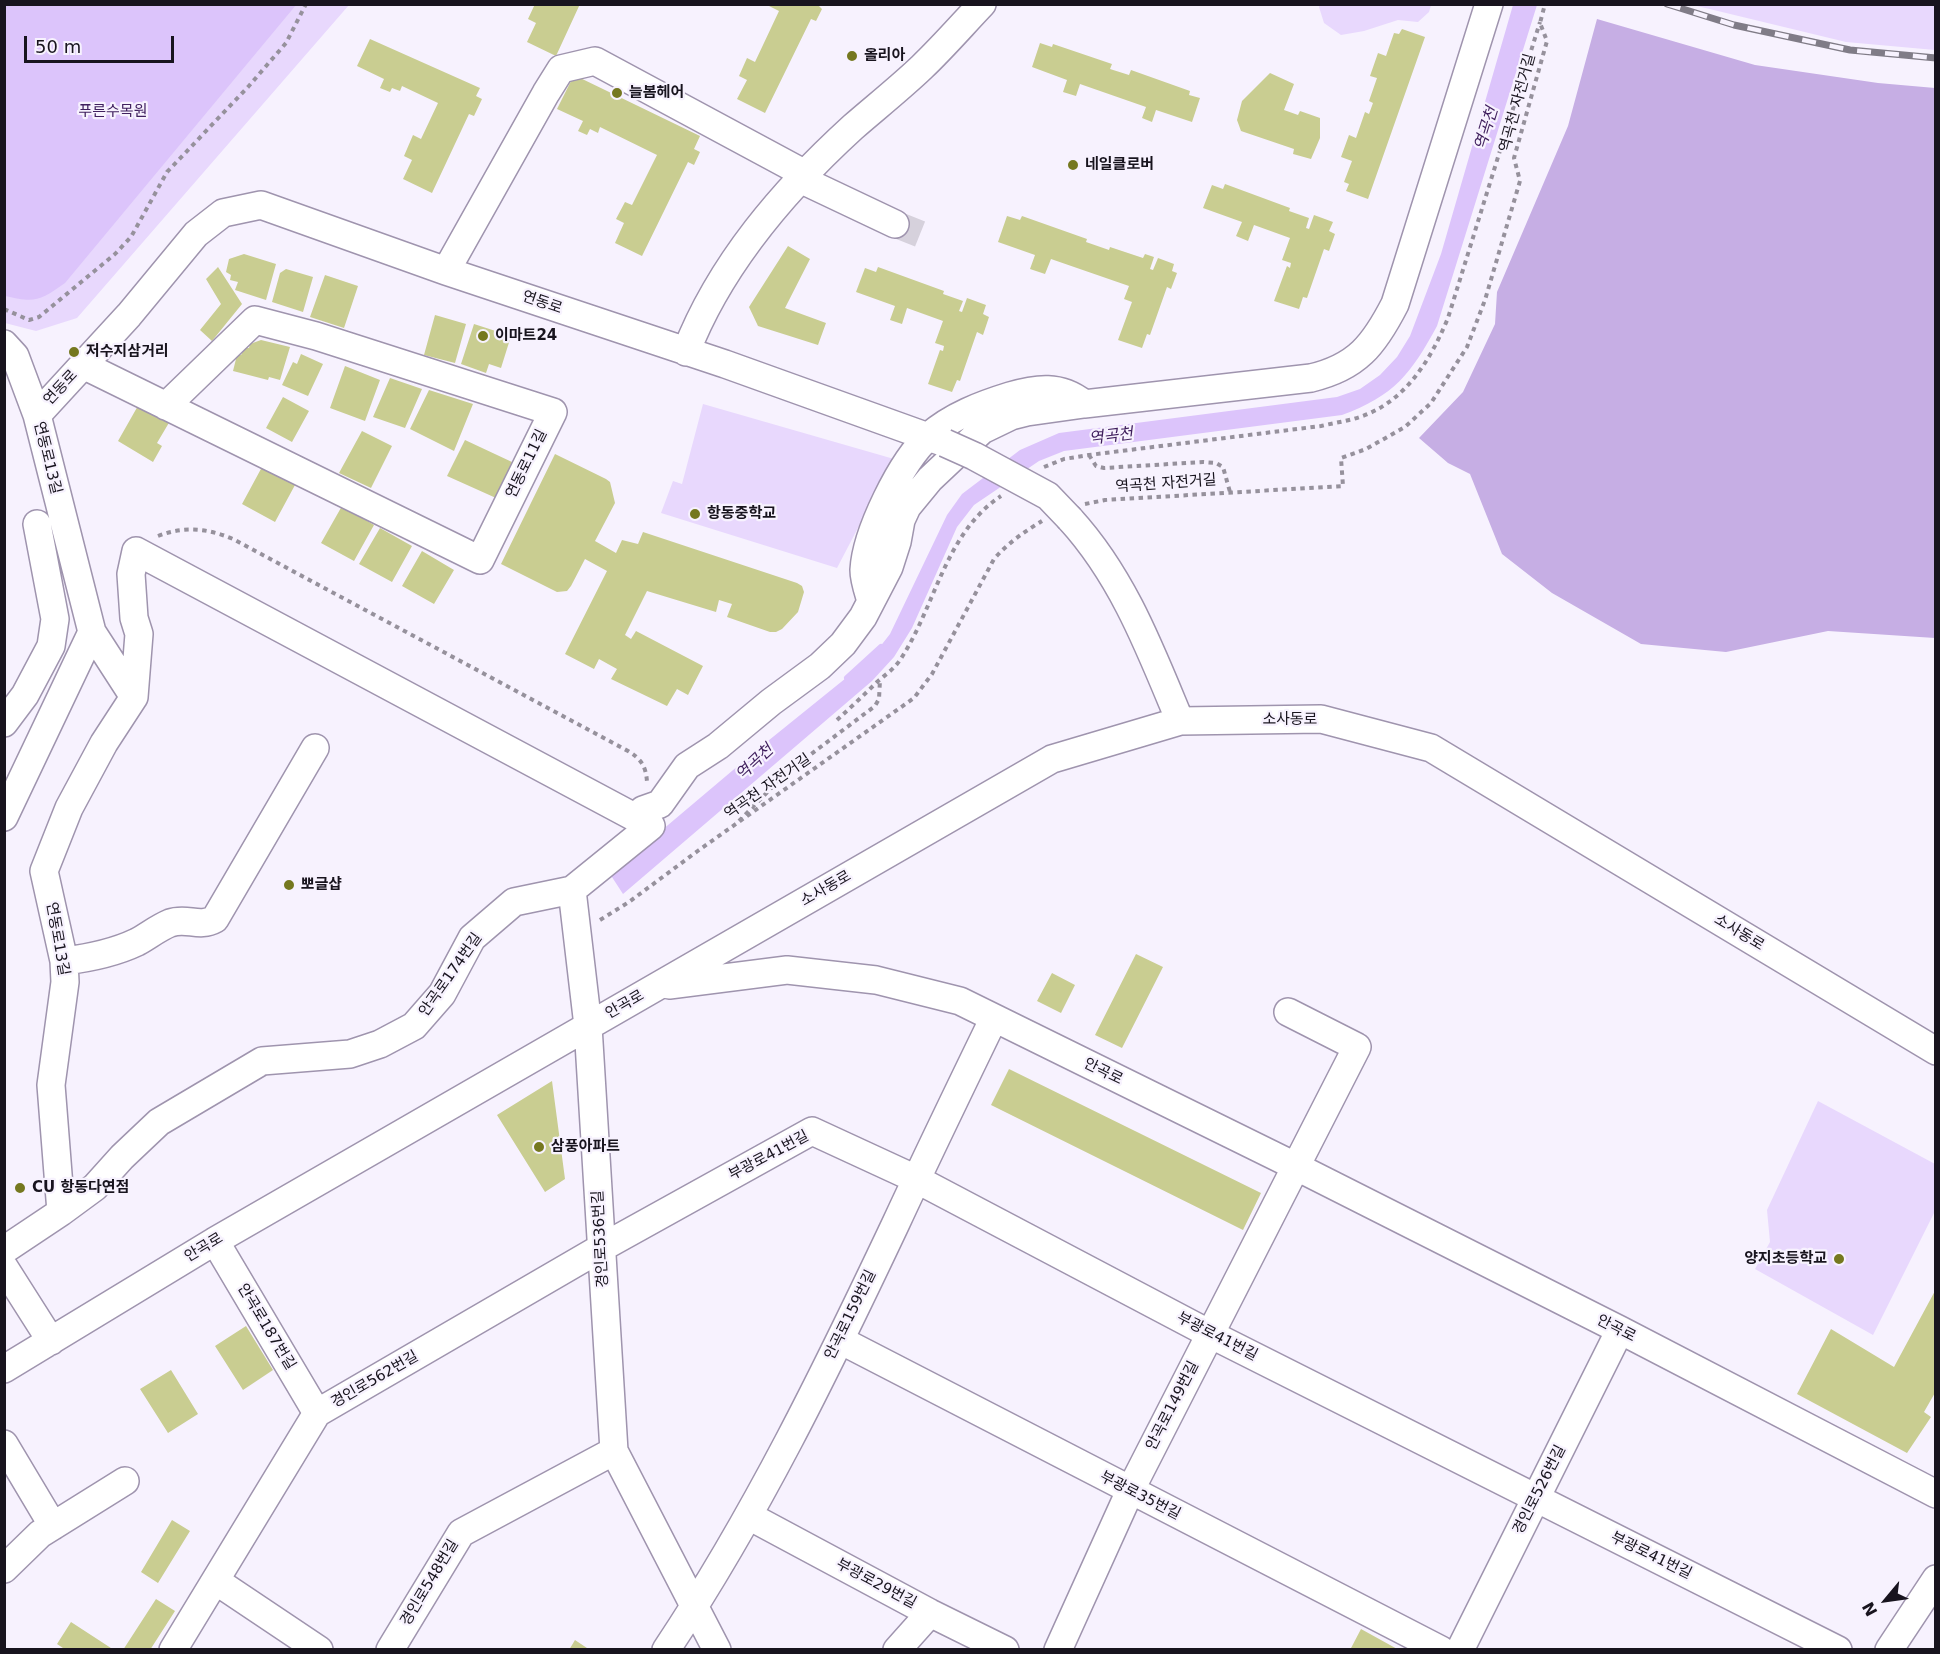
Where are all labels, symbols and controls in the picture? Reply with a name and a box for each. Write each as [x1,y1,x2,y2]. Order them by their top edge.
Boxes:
scale bar [27,24,177,62]
text: 50 m [35,36,81,57]
place label: 올리아 [864,47,905,65]
marker: 올리아 [845,49,859,63]
street label: 역곡천 자전거길 [1496,52,1540,154]
place label: 늘봄헤어 [629,84,684,102]
marker: 늘봄헤어 [610,86,624,100]
park label: 푸른수목원 [79,103,147,121]
water label: 역곡천 [1471,105,1503,153]
place label: 네일클로버 [1085,156,1154,174]
marker: 네일클로버 [1066,158,1080,172]
street label: 연동로 [519,288,565,318]
place label: 이마트24 [495,327,557,345]
marker: 이마트24 [476,329,490,343]
place label: 저수지삼거리 [86,343,169,361]
marker: 저수지삼거리 [67,345,81,359]
street label: 연동로 [40,367,82,409]
street label: 연동로13길 [29,420,65,496]
water label: 역곡천 [1088,425,1134,449]
street label: 연동로11길 [503,427,551,501]
street label: 역곡천 자전거길 [1115,471,1217,497]
place label: 항동중학교 [707,505,776,523]
marker: 항동중학교 [688,507,702,521]
street label: 소사동로 [1262,711,1318,729]
water label: 역곡천 [732,741,778,785]
street label: 역곡천 자전거길 [721,751,815,823]
street label: 소사동로 [798,867,854,911]
place label: 뽀글샵 [301,876,342,894]
marker: 뽀글샵 [282,878,296,892]
street label: 연동로13길 [42,901,72,977]
street label: 소사동로 [1711,911,1767,955]
street label: 안곡로174번길 [416,930,486,1020]
street label: 안곡로 [603,987,647,1023]
street label: 안곡로 [1080,1055,1126,1089]
street label: 부광로41번길 [726,1127,812,1185]
place label: 삼풍아파트 [551,1138,620,1156]
marker: 삼풍아파트 [532,1140,546,1154]
place label: CU 항동다연점 [32,1179,129,1197]
marker: CU 항동다연점 [13,1181,27,1195]
street label: 경인로536번길 [589,1190,613,1288]
street label: 안곡로 [182,1230,226,1266]
place label: 양지초등학교 [1744,1250,1827,1268]
marker: 양지초등학교 [1832,1252,1846,1266]
street label: 안곡로159번길 [822,1267,880,1363]
street label: 안곡로187번길 [233,1281,299,1373]
street label: 부광로41번길 [1174,1309,1260,1365]
street label: 안곡로 [1593,1312,1639,1346]
street label: 경인로562번길 [328,1348,422,1412]
street label: 안곡로149번길 [1143,1358,1203,1454]
street label: 경인로526번길 [1510,1442,1570,1538]
street label: 부광로35번길 [1097,1468,1183,1524]
street label: 부광로41번길 [1607,1529,1695,1583]
street label: 경인로548번길 [397,1537,463,1629]
street label: 부광로29번길 [833,1555,919,1613]
north arrow [1856,1570,1916,1630]
text: N [1858,1599,1881,1619]

